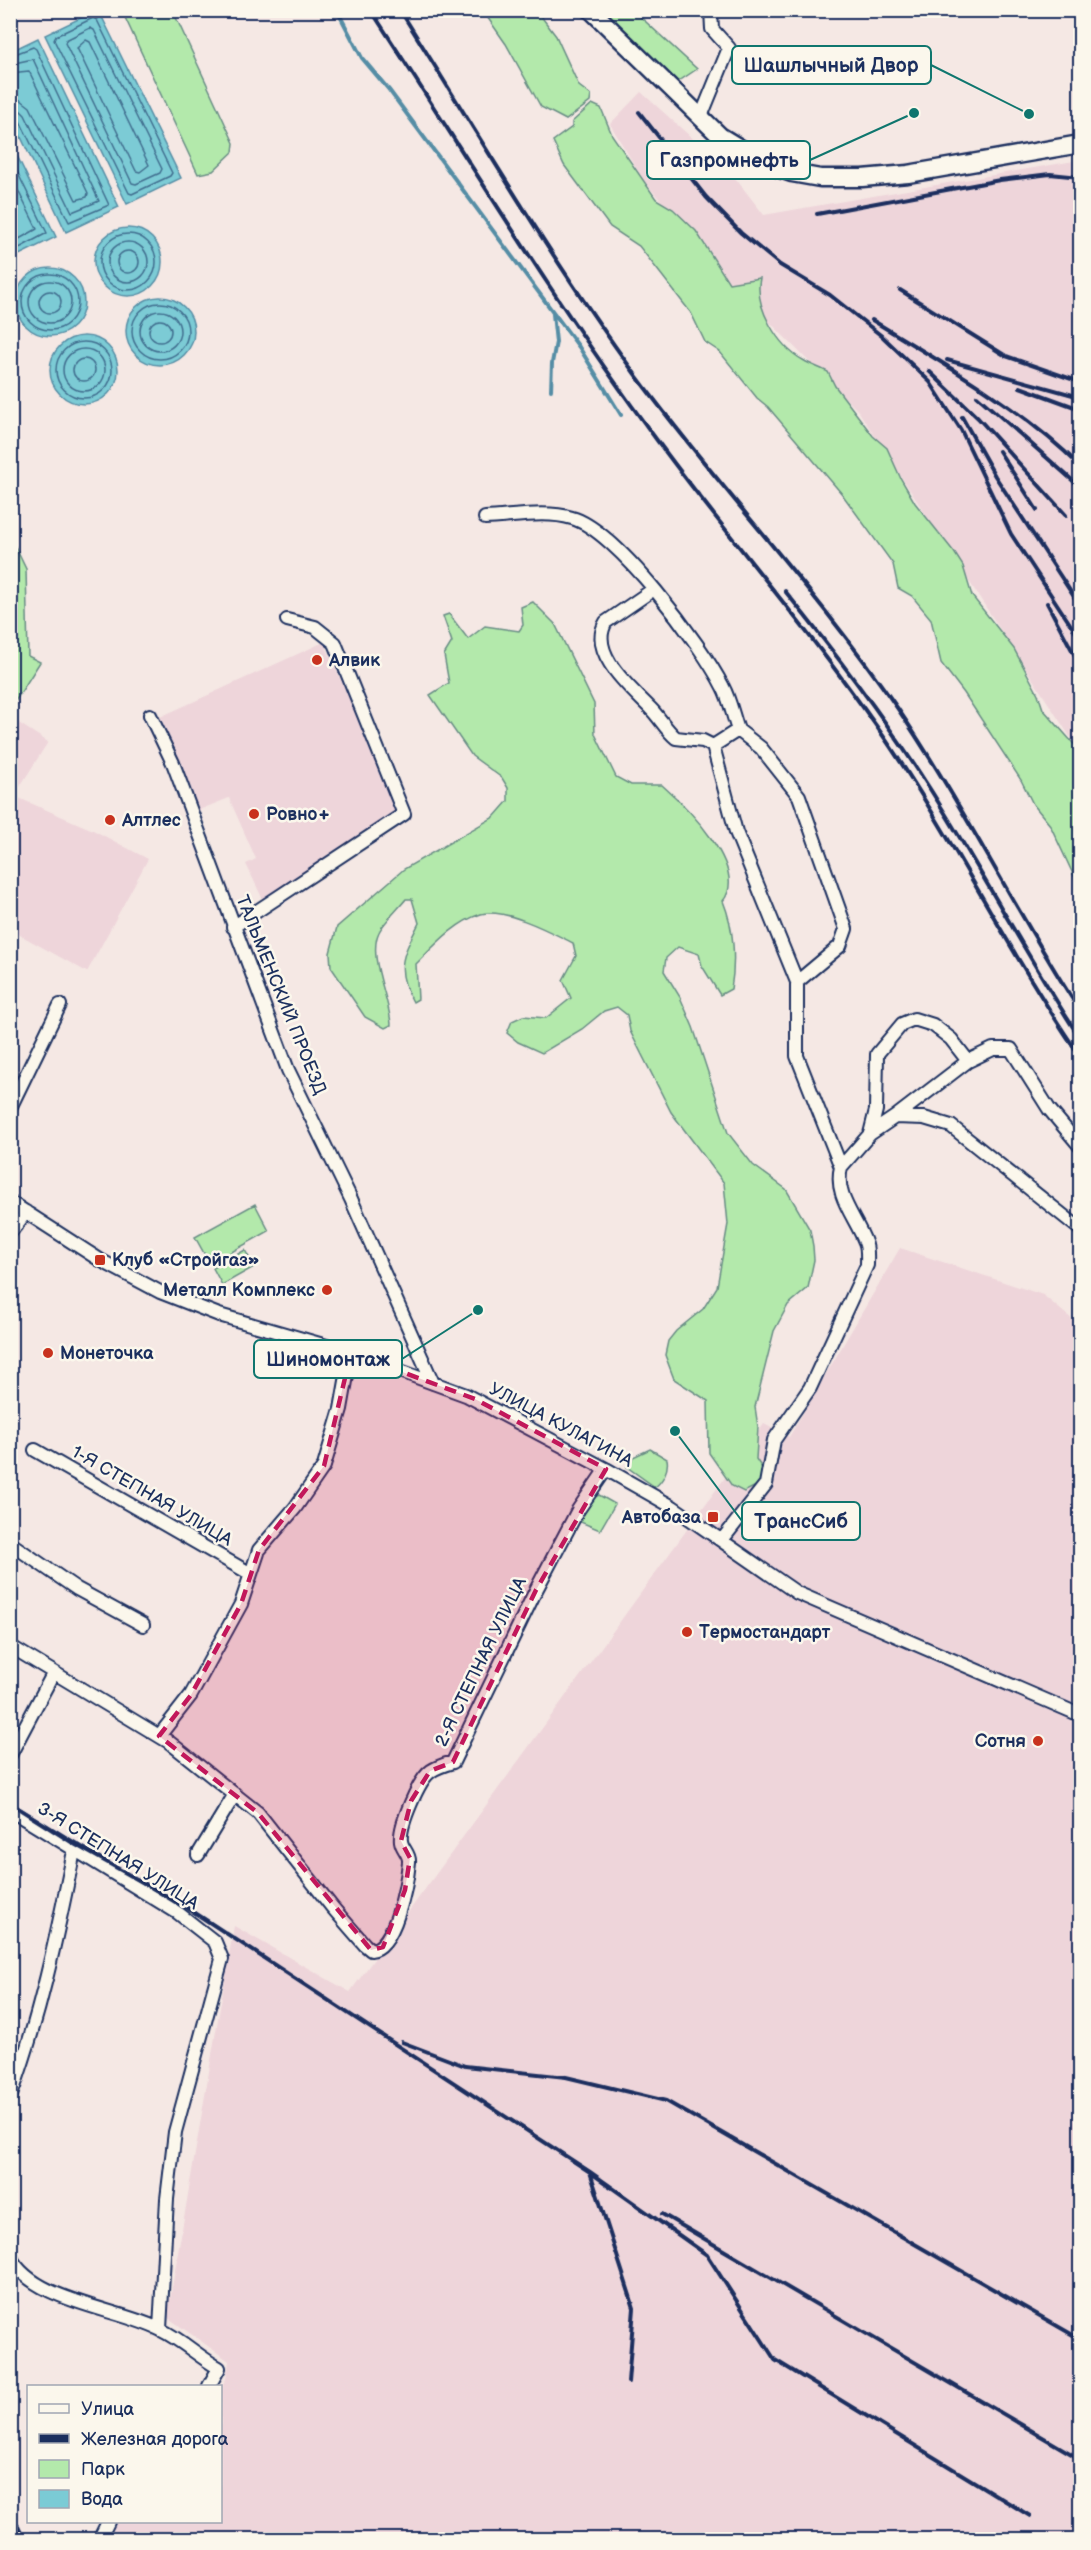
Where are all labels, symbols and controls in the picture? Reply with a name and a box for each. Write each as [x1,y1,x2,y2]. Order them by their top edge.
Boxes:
callout: Шашлычный Двор [732,46,931,84]
text: Шашлычный Двор [743,54,919,78]
callout: Газпромнефть [647,141,810,179]
text: Газпромнефть [659,149,799,173]
place label: Алвик [328,650,380,671]
marker: Алвик [310,653,324,667]
place label: Ровно+ [266,804,331,825]
marker: Ровно+ [247,807,261,821]
place label: Алтлес [121,810,181,831]
marker: Алтлес [103,813,117,827]
street label: ТАЛЬМЕНСКИЙ ПРОЕЗД [231,892,331,1098]
place label: Клуб «Стройгаз» [112,1250,260,1271]
marker: Клуб «Стройгаз» [93,1253,107,1267]
place label: Металл Комплекс [163,1280,315,1301]
marker: Металл Комплекс [320,1283,334,1297]
callout: Шиномонтаж [254,1340,402,1378]
place label: Монеточка [60,1343,154,1364]
marker: Монеточка [41,1346,55,1360]
text: Шиномонтаж [266,1348,391,1372]
street label: УЛИЦА КУЛАГИНА [486,1378,636,1472]
street label: 1-Я СТЕПНАЯ УЛИЦА [68,1441,236,1551]
callout: ТрансСиб [742,1502,860,1540]
place label: Автобаза [621,1507,702,1528]
marker: Автобаза [706,1510,720,1524]
text: ТрансСиб [754,1510,848,1534]
street label: 2-Я СТЕПНАЯ УЛИЦА [431,1574,531,1750]
place label: Термостандарт [699,1622,831,1643]
marker: Термостандарт [680,1625,694,1639]
place label: Сотня [975,1731,1026,1752]
marker: Сотня [1031,1734,1045,1748]
street label: 3-Я СТЕПНАЯ УЛИЦА [34,1798,202,1914]
legend [27,2385,222,2523]
text: Улица [81,2399,135,2420]
text: Железная дорога [81,2429,229,2450]
text: Парк [81,2459,125,2480]
text: Вода [81,2489,123,2510]

